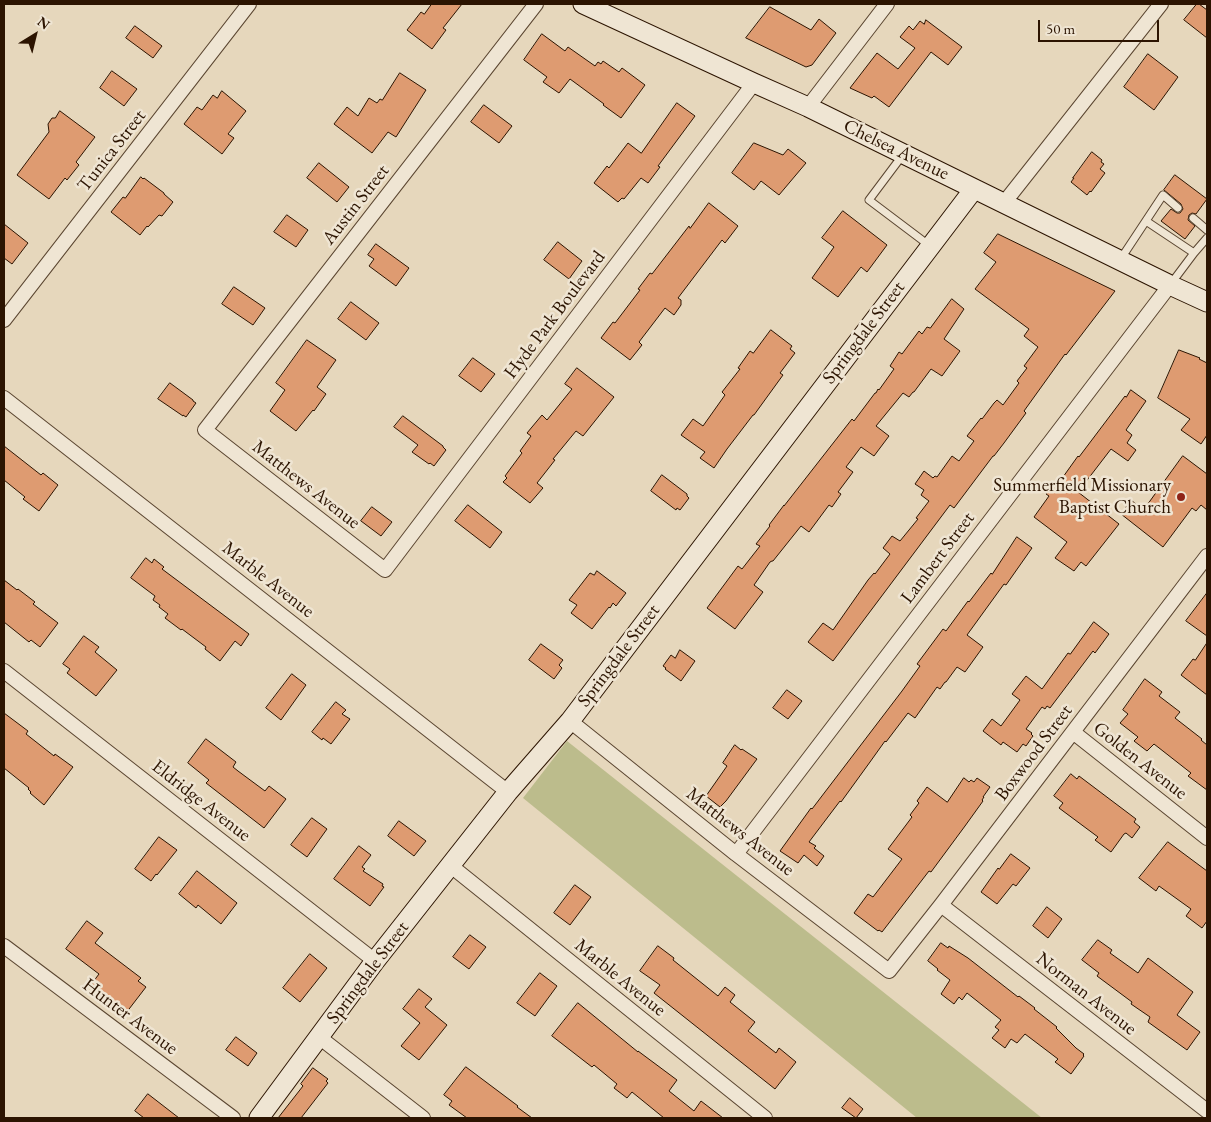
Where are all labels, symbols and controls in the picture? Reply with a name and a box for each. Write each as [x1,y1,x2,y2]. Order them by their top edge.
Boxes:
north arrow [10,10,60,60]
scale bar [1041,10,1162,42]
text: N [34,12,54,33]
text: 50 m [1046,19,1075,38]
street label: Tunica Street [73,105,151,197]
street label: Chelsea Avenue [839,115,953,185]
street label: Austin Street [318,160,394,250]
street label: Hyde Park Boulevard [499,247,611,383]
street label: Springdale Street [818,277,910,389]
street label: Matthews Avenue [247,436,365,534]
place label: Summerfield Missionary Baptist Church [993,475,1171,519]
marker: Summerfield Missionary Baptist Church [1175,491,1187,503]
street label: Lambert Street [896,508,980,608]
street label: Marble Avenue [217,537,319,623]
street label: Springdale Street [573,600,665,712]
street label: Boxwood Street [990,700,1078,806]
street label: Golden Avenue [1088,717,1192,805]
street label: Eldridge Avenue [147,755,255,847]
street label: Matthews Avenue [681,783,799,881]
street label: Springdale Street [322,917,414,1029]
street label: Marble Avenue [570,934,670,1022]
street label: Norman Avenue [1031,948,1141,1040]
street label: Hunter Avenue [78,974,182,1060]

